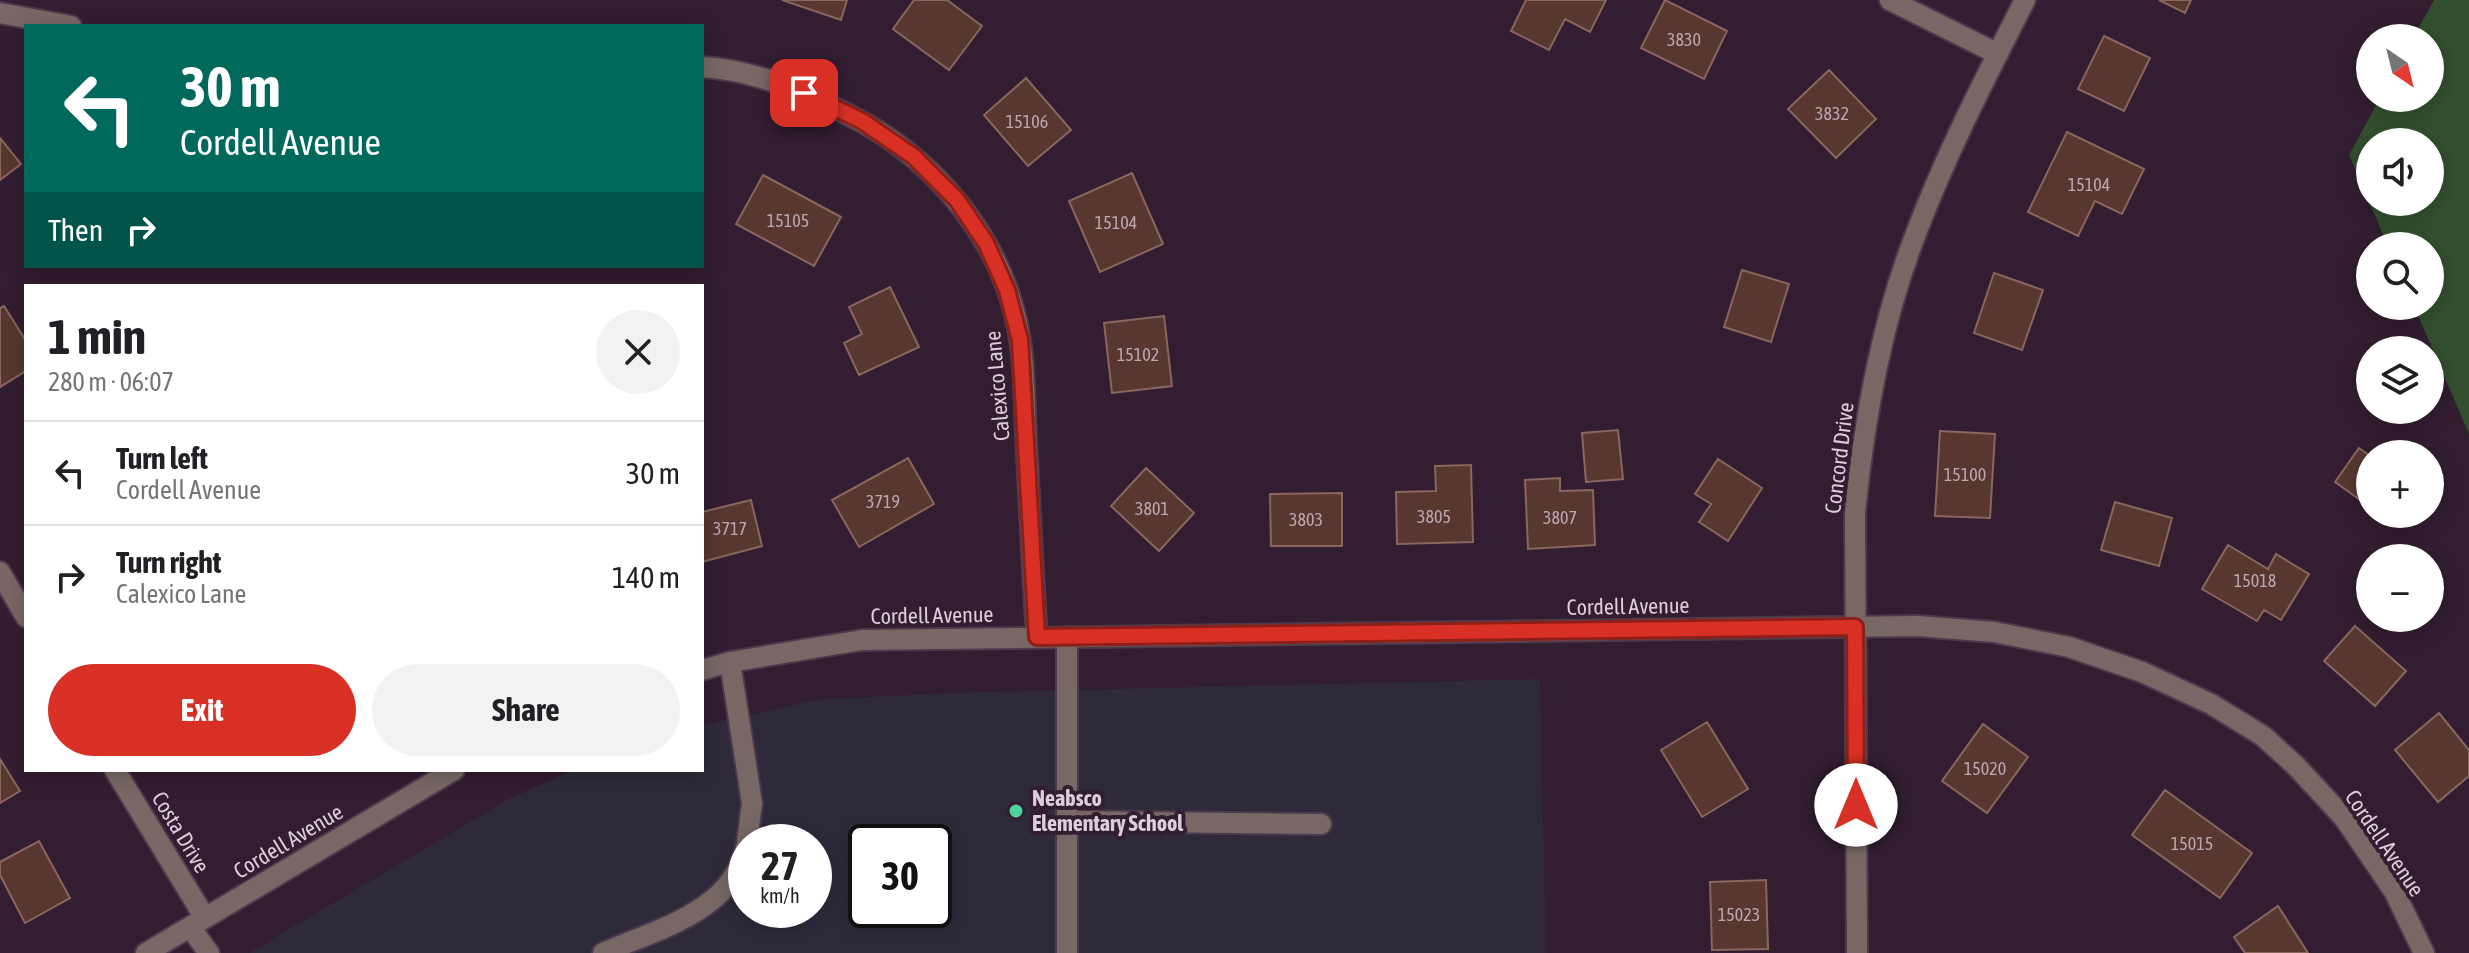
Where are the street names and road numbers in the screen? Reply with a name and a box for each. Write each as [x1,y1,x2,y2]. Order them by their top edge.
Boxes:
street label: Calexico Lane [979,330,1015,442]
street label: Concord Drive [1819,401,1859,515]
street label: Cordell Avenue [1566,592,1690,620]
street label: Cordell Avenue [870,601,994,629]
street label: Cordell Avenue [2340,785,2430,901]
street label: Costa Drive [147,787,215,877]
street label: Cordell Avenue [229,798,347,884]

